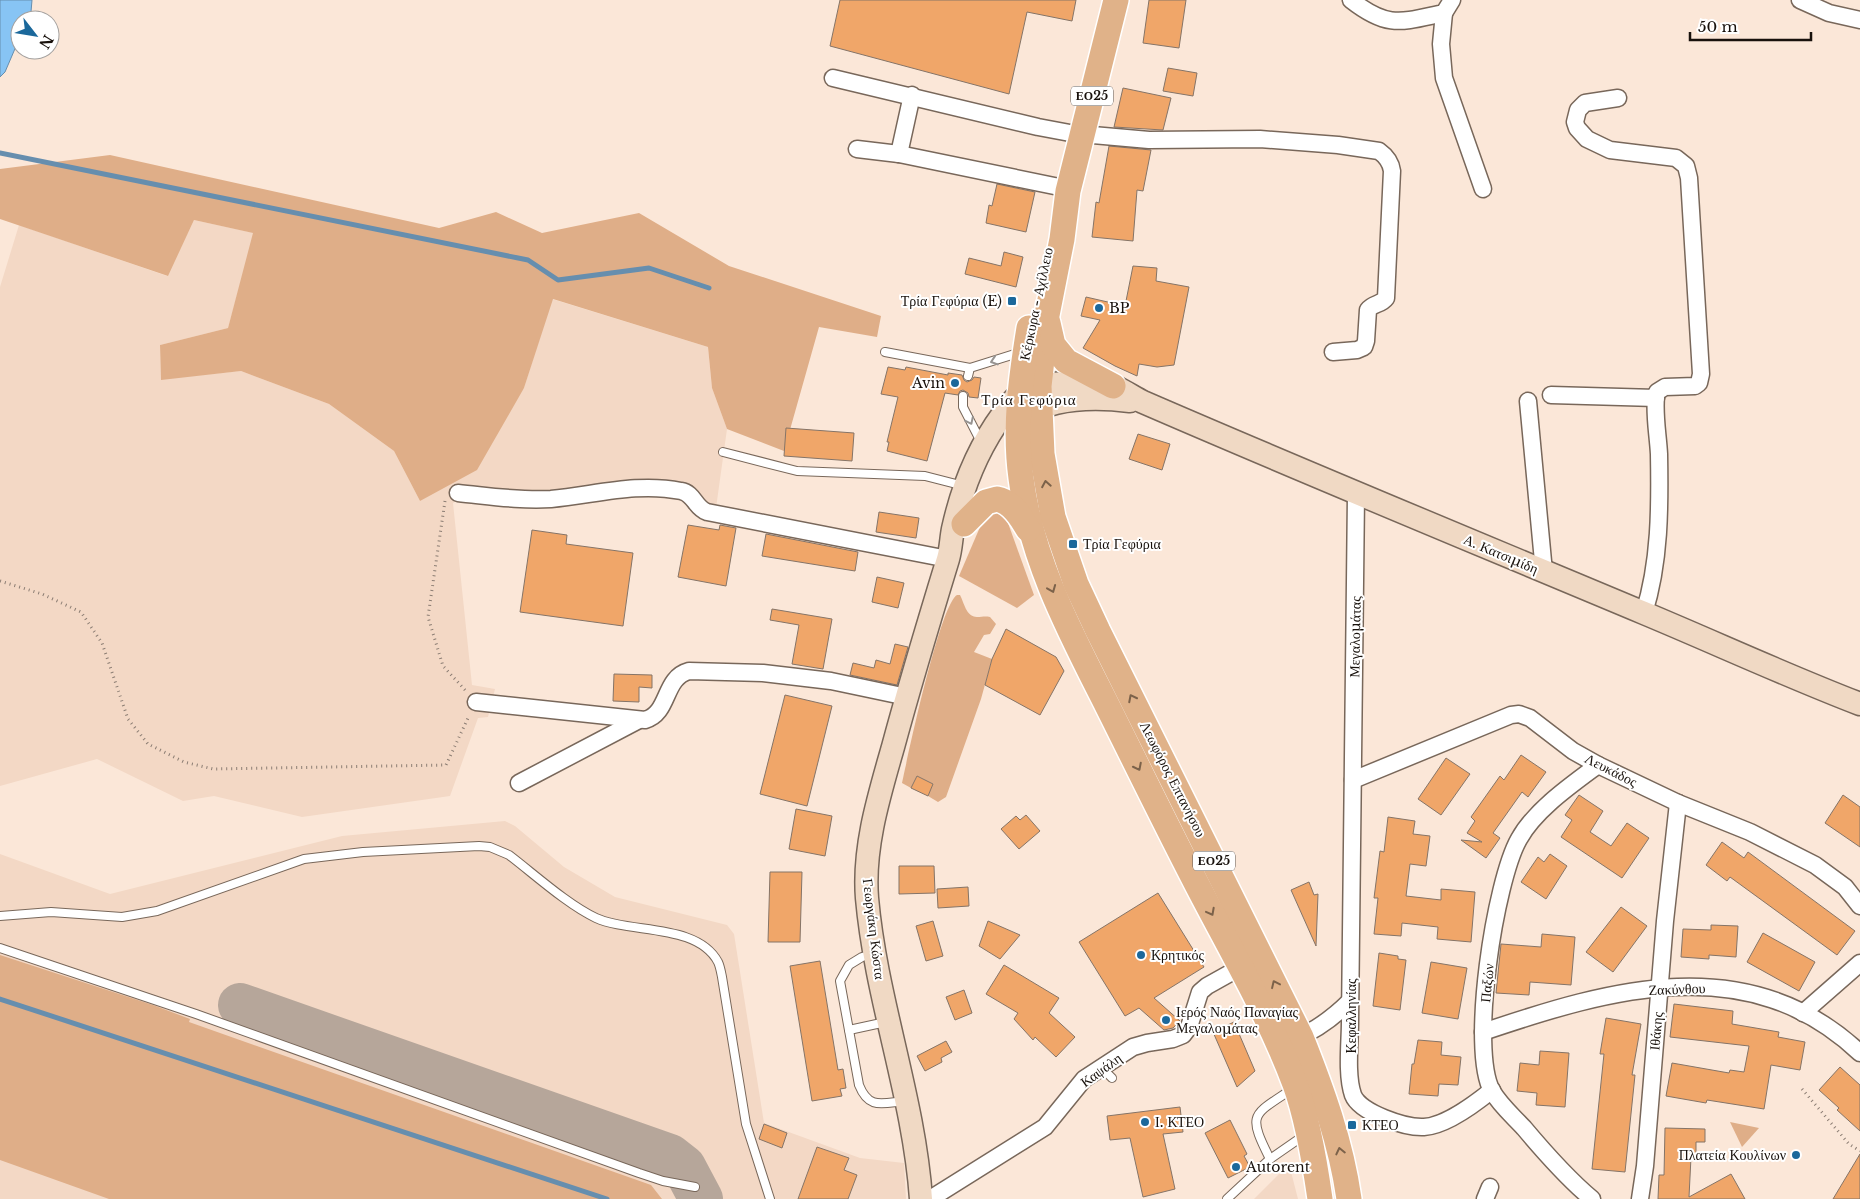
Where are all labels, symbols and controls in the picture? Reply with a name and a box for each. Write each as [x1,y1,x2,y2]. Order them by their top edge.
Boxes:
north arrow [10,10,60,60]
scale bar [1690,10,1811,42]
text: 50 m [1698,17,1738,36]
text: N [35,31,57,52]
road number: ΕΟ25 [1071,86,1113,105]
street label: Κέρκυρα - Αχίλλειο [1015,246,1057,362]
place label: Τρία Γεφύρια (E) [901,292,1002,310]
marker: Τρία Γεφύρια (E) [1006,295,1018,307]
place label: BP [1109,299,1130,317]
marker: BP [1093,302,1105,314]
one-way arrow [990,355,998,365]
place label: Avin [911,374,945,392]
marker: Avin [949,377,961,389]
district label: Τρία Γεφύρια [981,390,1077,409]
one-way arrow [964,416,975,425]
one-way arrow [1042,480,1052,489]
street label: Α. Κατσιμίδη [1461,530,1541,578]
place label: Τρία Γεφύρια [1083,535,1161,553]
marker: Τρία Γεφύρια [1067,538,1079,550]
one-way arrow [1045,584,1056,593]
street label: Μεγαλομάτας [1345,596,1365,678]
one-way arrow [1128,694,1138,703]
street label: Λεωφόρος Επτανήσου [1136,718,1210,840]
street label: Λευκάδος [1582,749,1641,791]
one-way arrow [1132,762,1142,771]
road number: ΕΟ25 [1193,851,1235,870]
street label: Γεωργάκη Κώστα [859,878,889,981]
one-way arrow [1205,906,1215,915]
place label: Κρητικός [1151,946,1205,964]
marker: Κρητικός [1135,949,1147,961]
street label: Παξών [1476,963,1498,1003]
street label: Κεφαλληνίας [1342,978,1360,1054]
street label: Ζακύνθου [1648,979,1706,999]
one-way arrow [1271,980,1281,989]
place label: Ιερός Ναός Παναγίας Μεγαλομάτας [1176,1003,1298,1037]
street label: Ιθάκης [1645,1011,1667,1051]
marker: Ιερός Ναός Παναγίας Μεγαλομάτας [1160,1014,1172,1026]
street label: Καψάλη [1077,1049,1125,1091]
place label: Ι. ΚΤΕΟ [1155,1113,1204,1131]
marker: Ι. ΚΤΕΟ [1139,1116,1151,1128]
place label: ΚΤΕΟ [1362,1116,1399,1134]
marker: ΚΤΕΟ [1346,1119,1358,1131]
place label: Πλατεία Κουλίνων [1679,1146,1786,1164]
one-way arrow [1335,1147,1346,1156]
marker: Πλατεία Κουλίνων [1790,1149,1802,1161]
place label: Autorent [1245,1158,1311,1176]
marker: Autorent [1230,1161,1242,1173]

